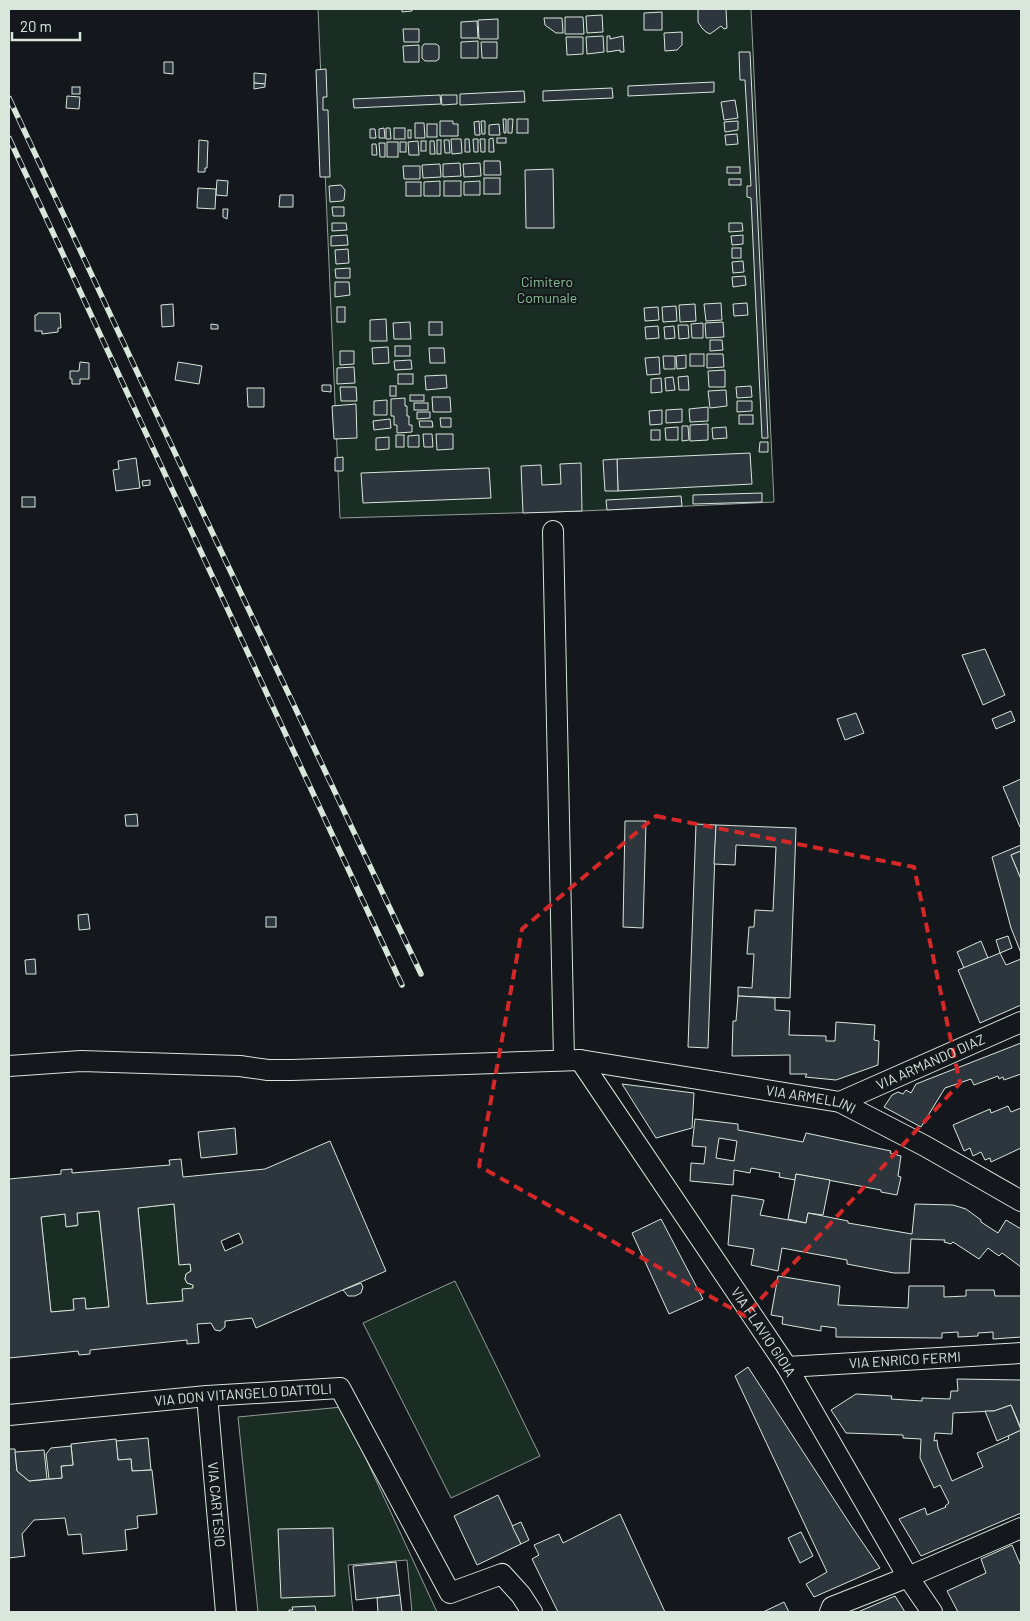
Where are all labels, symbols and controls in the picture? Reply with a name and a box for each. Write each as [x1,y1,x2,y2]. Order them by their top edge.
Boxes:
scale bar [12,10,80,42]
text: 20 m [20,17,52,35]
park label: Cimitero Comunale [517,273,577,306]
street label: VIA ARMANDO DIAZ [873,1030,987,1093]
street label: VIA ARMELLINI [765,1081,859,1117]
street label: VIA FLAVIO GIOIA [728,1284,800,1380]
street label: VIA ENRICO FERMI [848,1348,961,1371]
street label: VIA DON VITANGELO DATTOLI [154,1380,332,1409]
street label: VIA CARTESIO [205,1461,229,1548]

